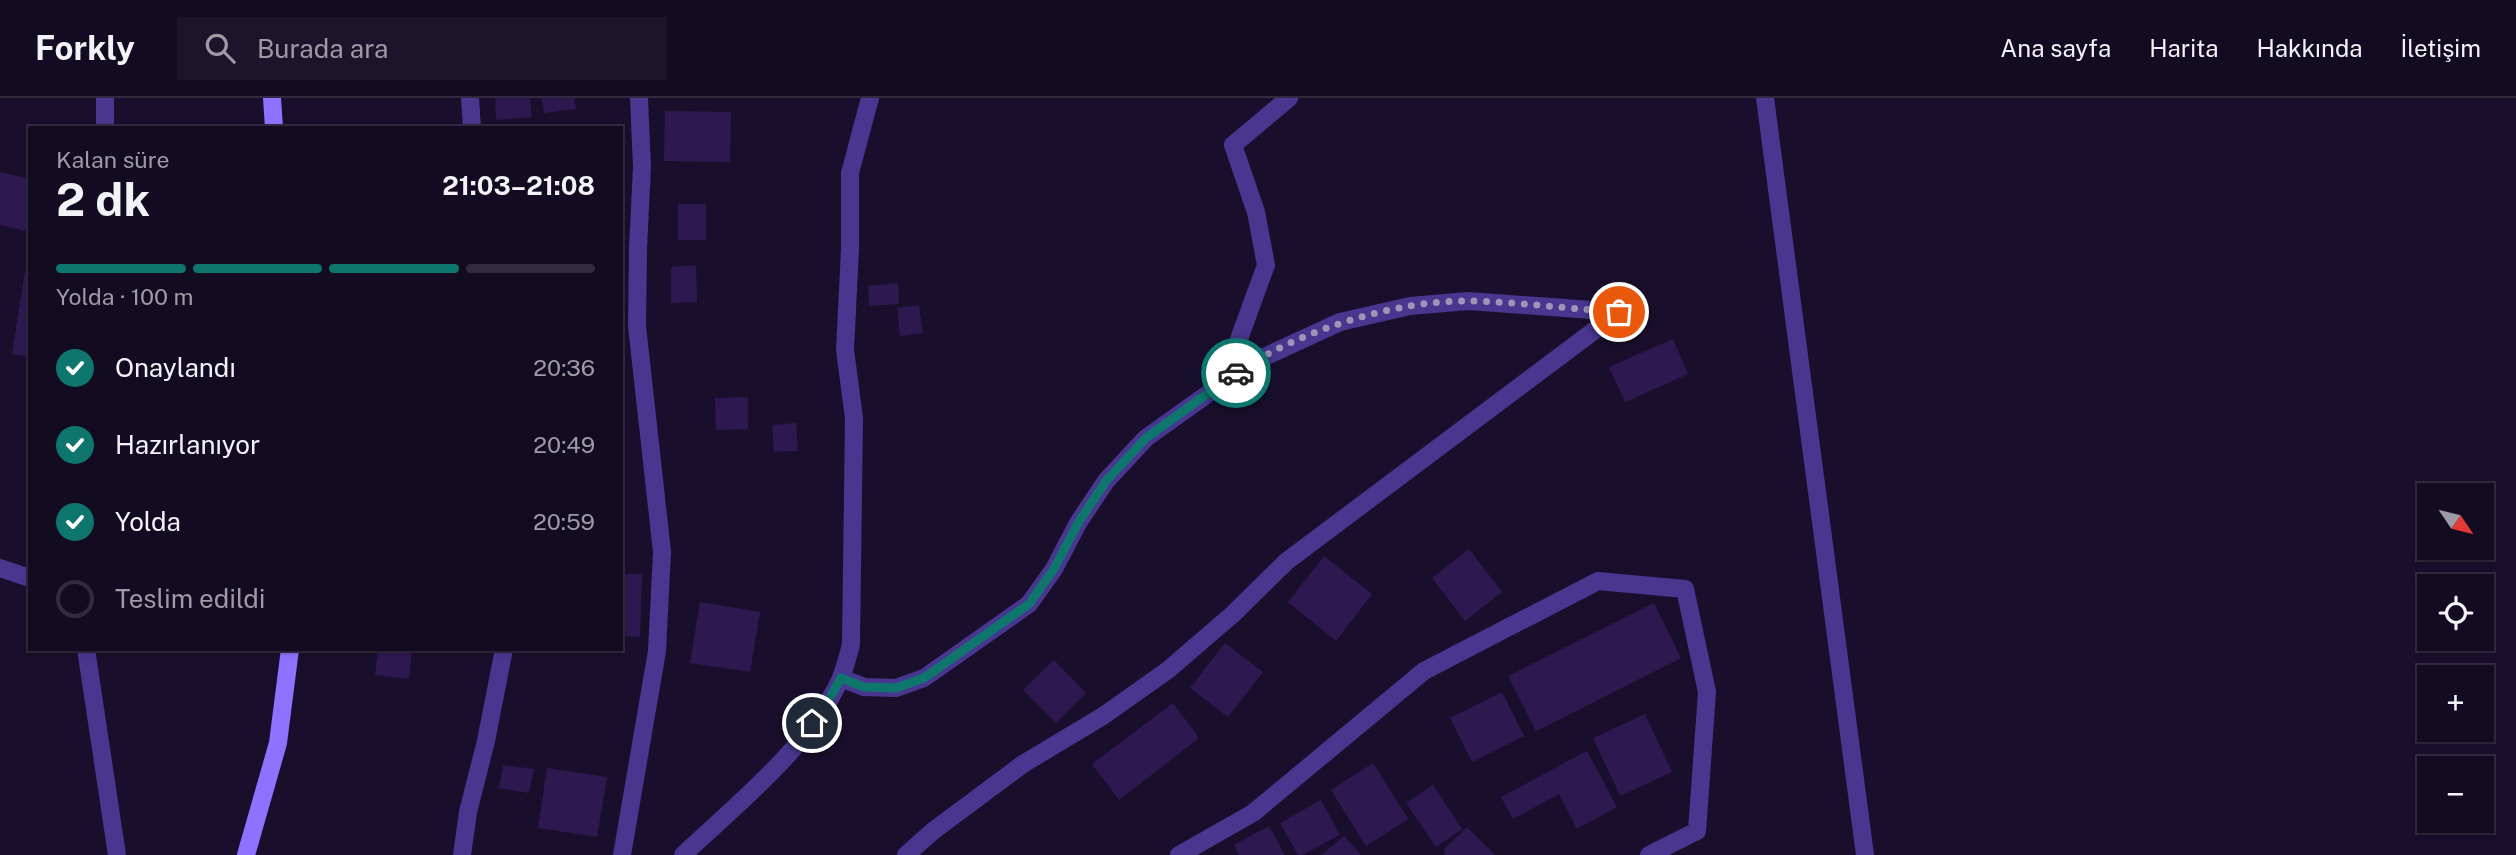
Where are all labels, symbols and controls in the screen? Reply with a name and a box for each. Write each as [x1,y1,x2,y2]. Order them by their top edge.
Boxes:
search box [177,17,667,80]
text: Forkly [35,29,135,67]
icon: search [201,29,239,67]
text: Burada ara [257,33,388,64]
text: Ana sayfa [2000,34,2111,62]
text: Harita [2149,34,2219,62]
text: Hakkında [2257,34,2362,62]
text: İletişim [2400,34,2481,62]
text: Kalan süre [56,146,170,173]
text: 21:03–21:08 [442,170,595,201]
text: 2 dk [56,172,150,226]
pin [1589,282,1649,342]
text: Yolda · 100 m [56,283,194,310]
icon: bag [1600,293,1638,331]
courier [1201,338,1271,408]
icon: check [56,349,94,387]
text: Onaylandı [115,352,236,383]
text: 20:36 [533,354,595,381]
icon: car [1217,354,1255,392]
icon: check [56,426,94,464]
text: Hazırlanıyor [115,429,260,460]
text: 20:49 [533,431,595,458]
north arrow [2417,483,2494,560]
map controls [2417,483,2494,833]
icon: check [56,503,94,541]
text: Yolda [115,506,181,537]
text: 20:59 [533,508,595,535]
button: locate [2417,574,2494,651]
text: Teslim edildi [115,583,265,614]
button: + [2417,665,2494,742]
pin [782,693,842,753]
icon: home [793,704,831,742]
button: − [2417,756,2494,833]

